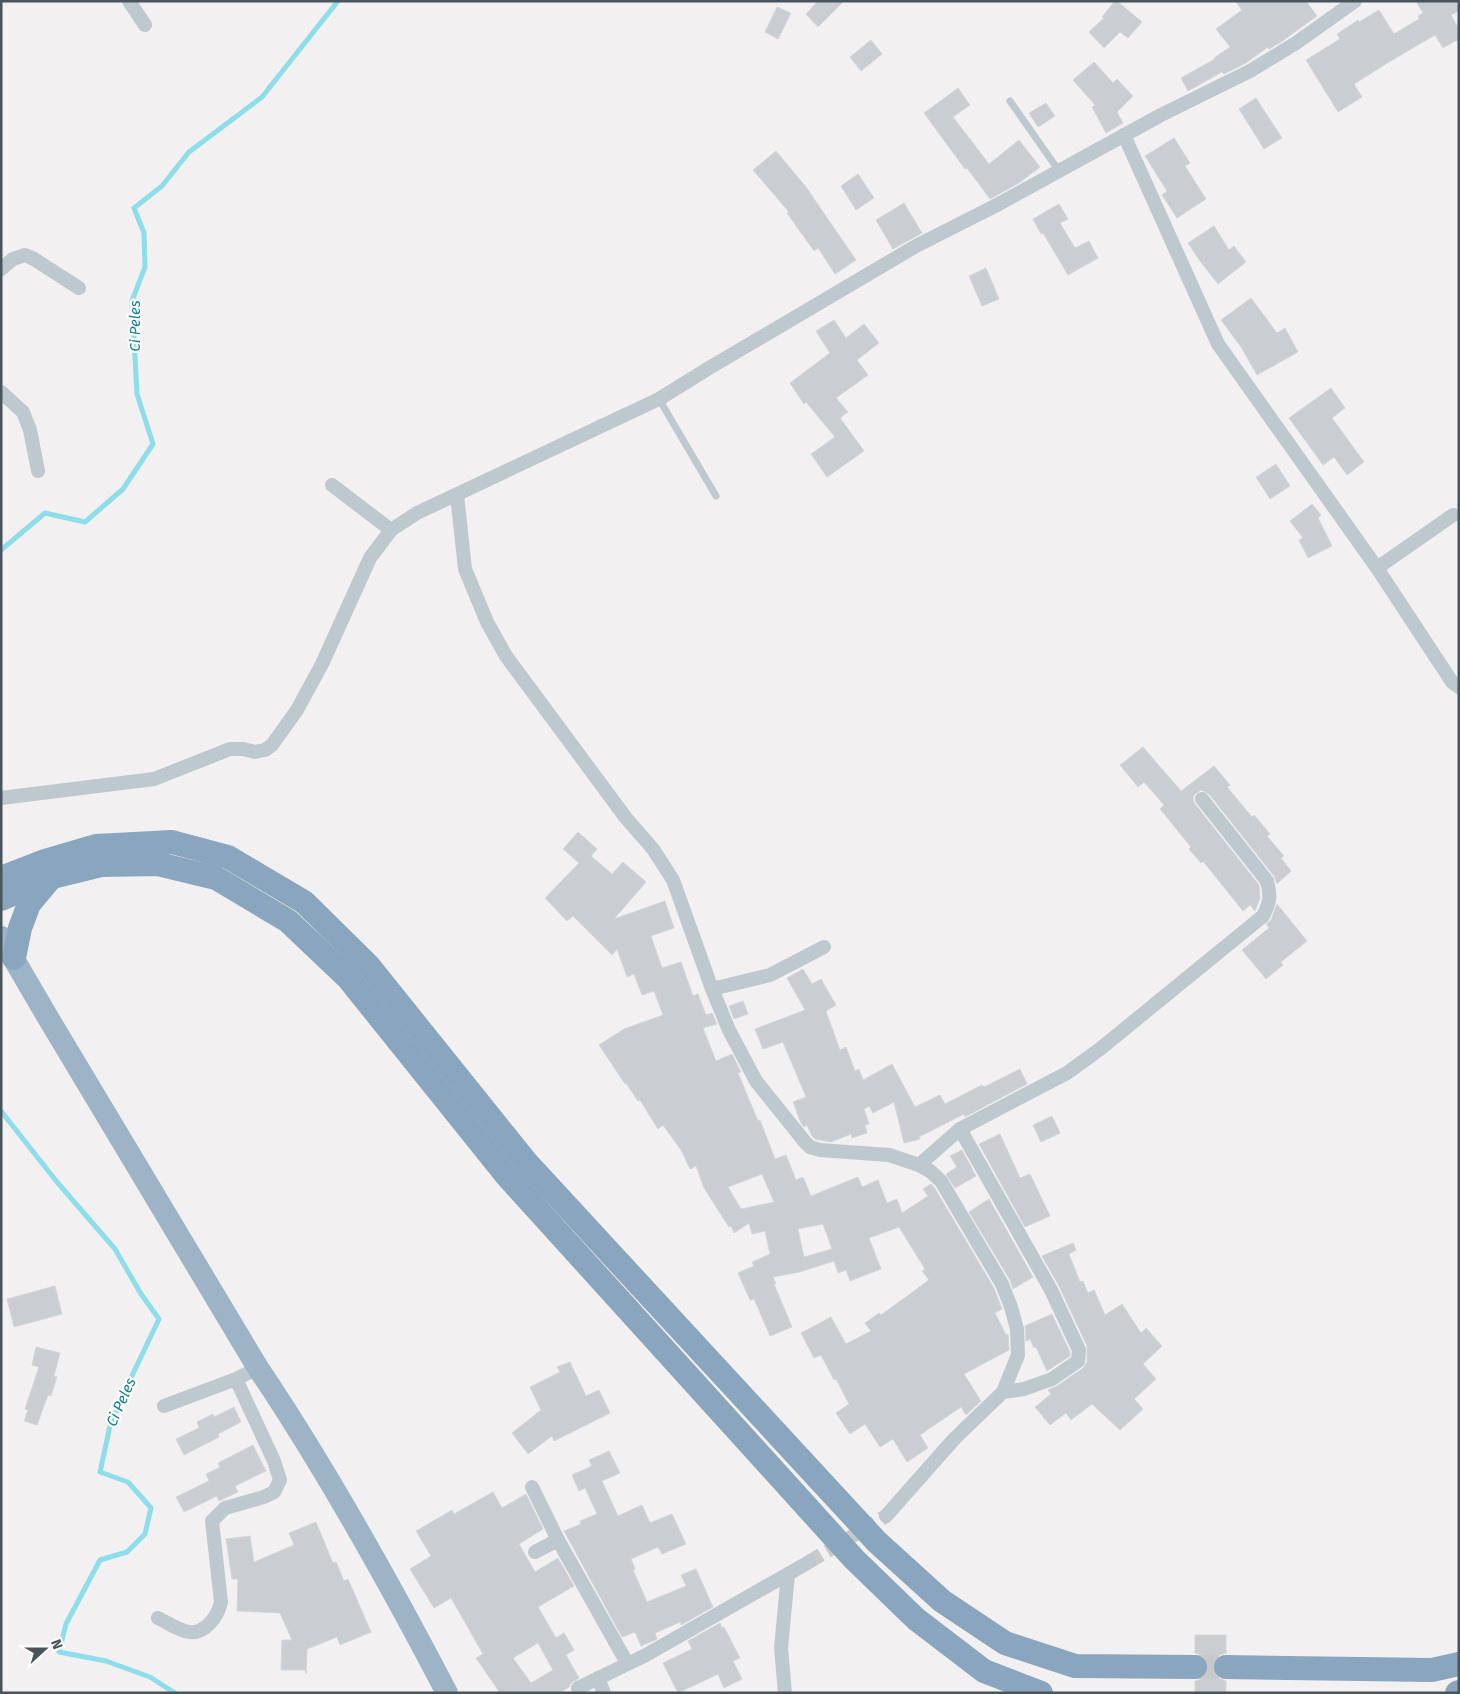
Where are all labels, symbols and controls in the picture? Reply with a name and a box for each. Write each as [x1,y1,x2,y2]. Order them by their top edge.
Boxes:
water label: Ci Peles [126,300,144,352]
water label: Ci Peles [102,1375,140,1429]
north arrow [20,1624,70,1674]
text: N [47,1637,66,1652]

